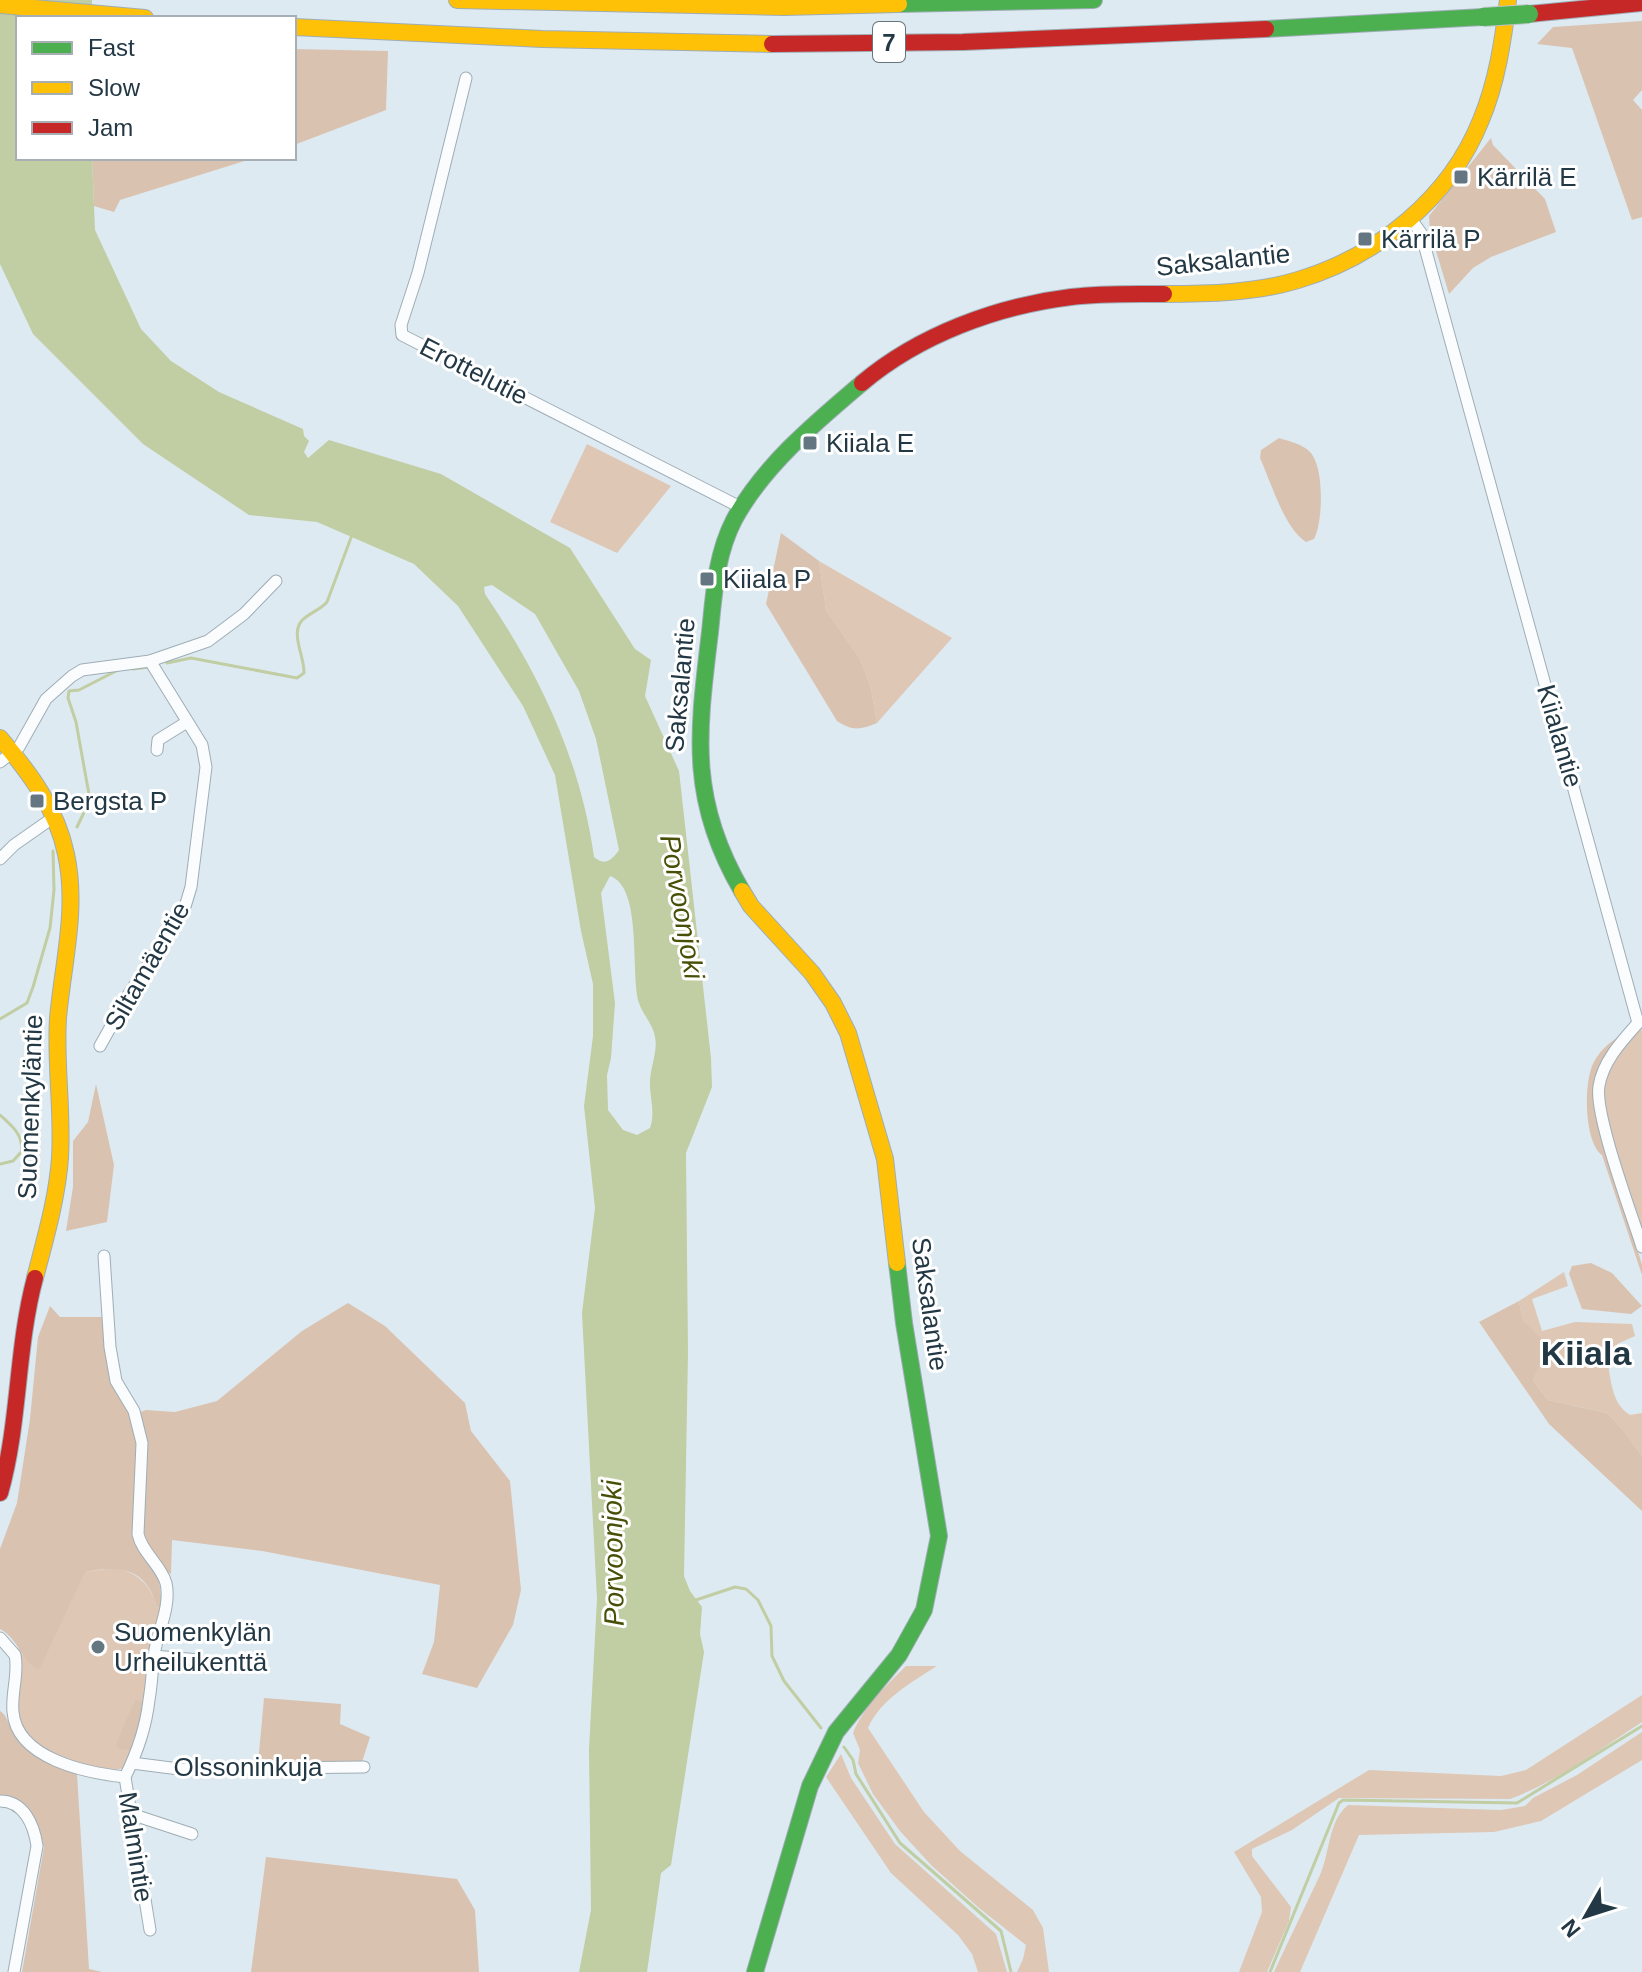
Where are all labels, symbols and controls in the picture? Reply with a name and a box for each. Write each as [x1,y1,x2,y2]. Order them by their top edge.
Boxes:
legend [16,16,296,160]
road number: 7 [873,22,905,62]
text: Fast [88,34,135,61]
text: Slow [88,74,141,101]
text: Jam [88,114,133,141]
place label: Kärrilä E [1477,162,1577,192]
marker: Kärrilä E [1452,168,1470,186]
place label: Kärrilä P [1381,224,1481,254]
marker: Kärrilä P [1356,230,1374,248]
street label: Saksalantie [1155,238,1291,282]
street label: Erottelutie [415,331,533,411]
place label: Kiiala E [826,428,914,458]
marker: Kiiala E [801,434,819,452]
place label: Kiiala P [723,564,811,594]
marker: Kiiala P [698,570,716,588]
street label: Saksalantie [659,617,701,753]
street label: Kiialantie [1531,681,1589,791]
place label: Bergsta P [53,786,167,816]
marker: Bergsta P [28,792,46,810]
water label: Porvoonjoki [654,832,710,982]
street label: Siltamäentie [98,897,196,1035]
street label: Suomenkyläntie [12,1014,48,1200]
street label: Saksalantie [906,1235,954,1373]
district label: Kiiala [1541,1334,1632,1372]
water label: Porvoonjoki [596,1479,630,1626]
place label: Suomenkylän Urheilukenttä [114,1617,272,1677]
marker: Suomenkylän Urheilukenttä [89,1638,107,1656]
street label: Olssoninkuja [174,1752,323,1782]
street label: Malmintie [112,1790,160,1904]
north arrow [1546,1876,1626,1956]
text: N [1556,1914,1586,1942]

